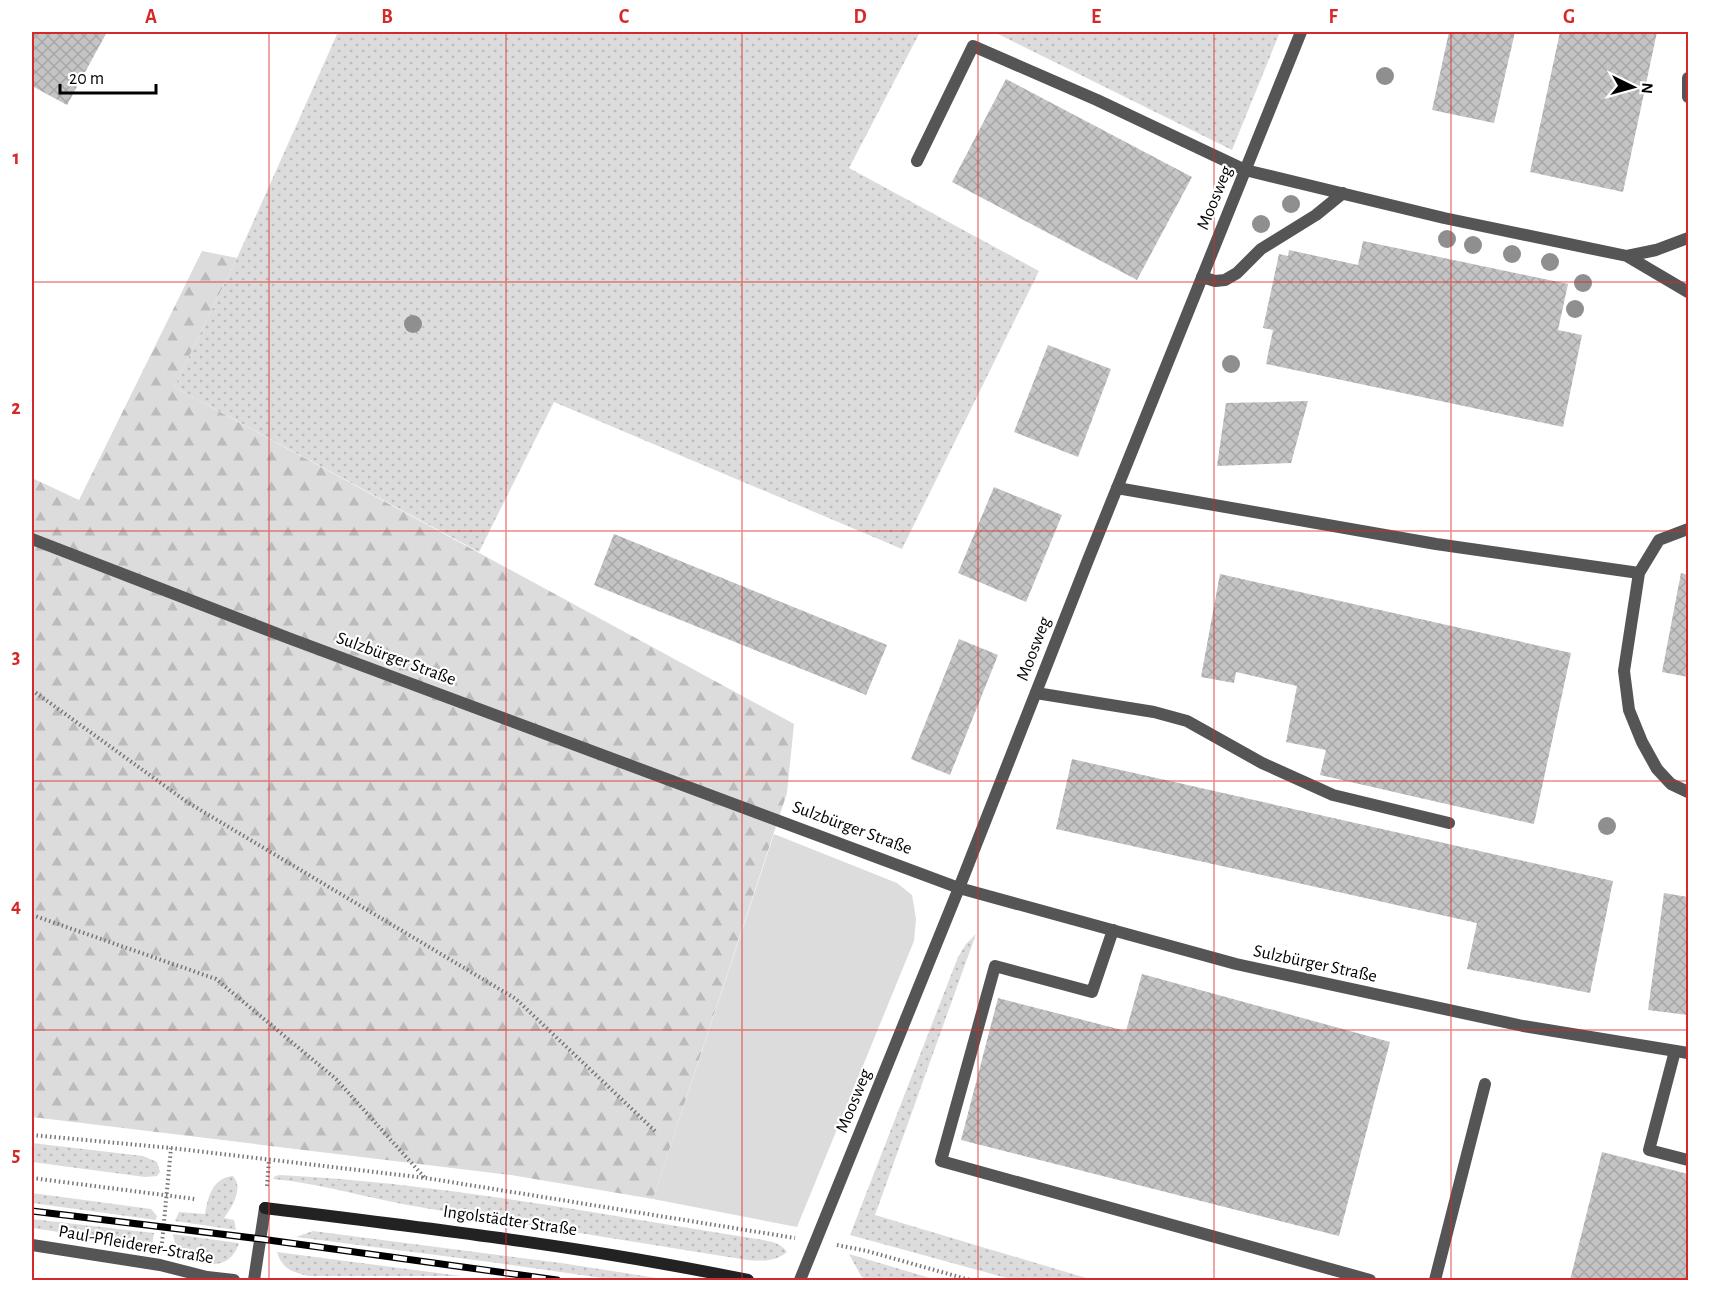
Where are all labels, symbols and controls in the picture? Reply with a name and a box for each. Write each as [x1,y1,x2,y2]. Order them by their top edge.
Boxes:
text: A [145,7,157,27]
text: B [381,7,393,27]
text: C [619,7,630,27]
text: D [853,7,867,27]
text: E [1091,7,1101,27]
text: F [1328,7,1338,27]
text: G [1563,7,1575,27]
scale bar [60,57,156,95]
north arrow [1603,57,1663,117]
text: 20 m [69,70,104,88]
text: N [1638,82,1655,94]
text: 1 [12,148,20,168]
street label: Moosweg [1194,163,1236,232]
text: 2 [11,398,21,418]
street label: Moosweg [1014,614,1054,683]
street label: Sulzbürger Straße [334,629,458,689]
text: 3 [12,647,20,667]
street label: Sulzbürger Straße [790,798,914,858]
text: 4 [11,896,21,916]
street label: Sulzbürger Straße [1252,942,1378,986]
street label: Moosweg [833,1066,875,1135]
text: 5 [12,1145,20,1165]
street label: Ingolstädter Straße [442,1203,578,1239]
street label: Paul-Pfleiderer-Straße [57,1223,215,1267]

